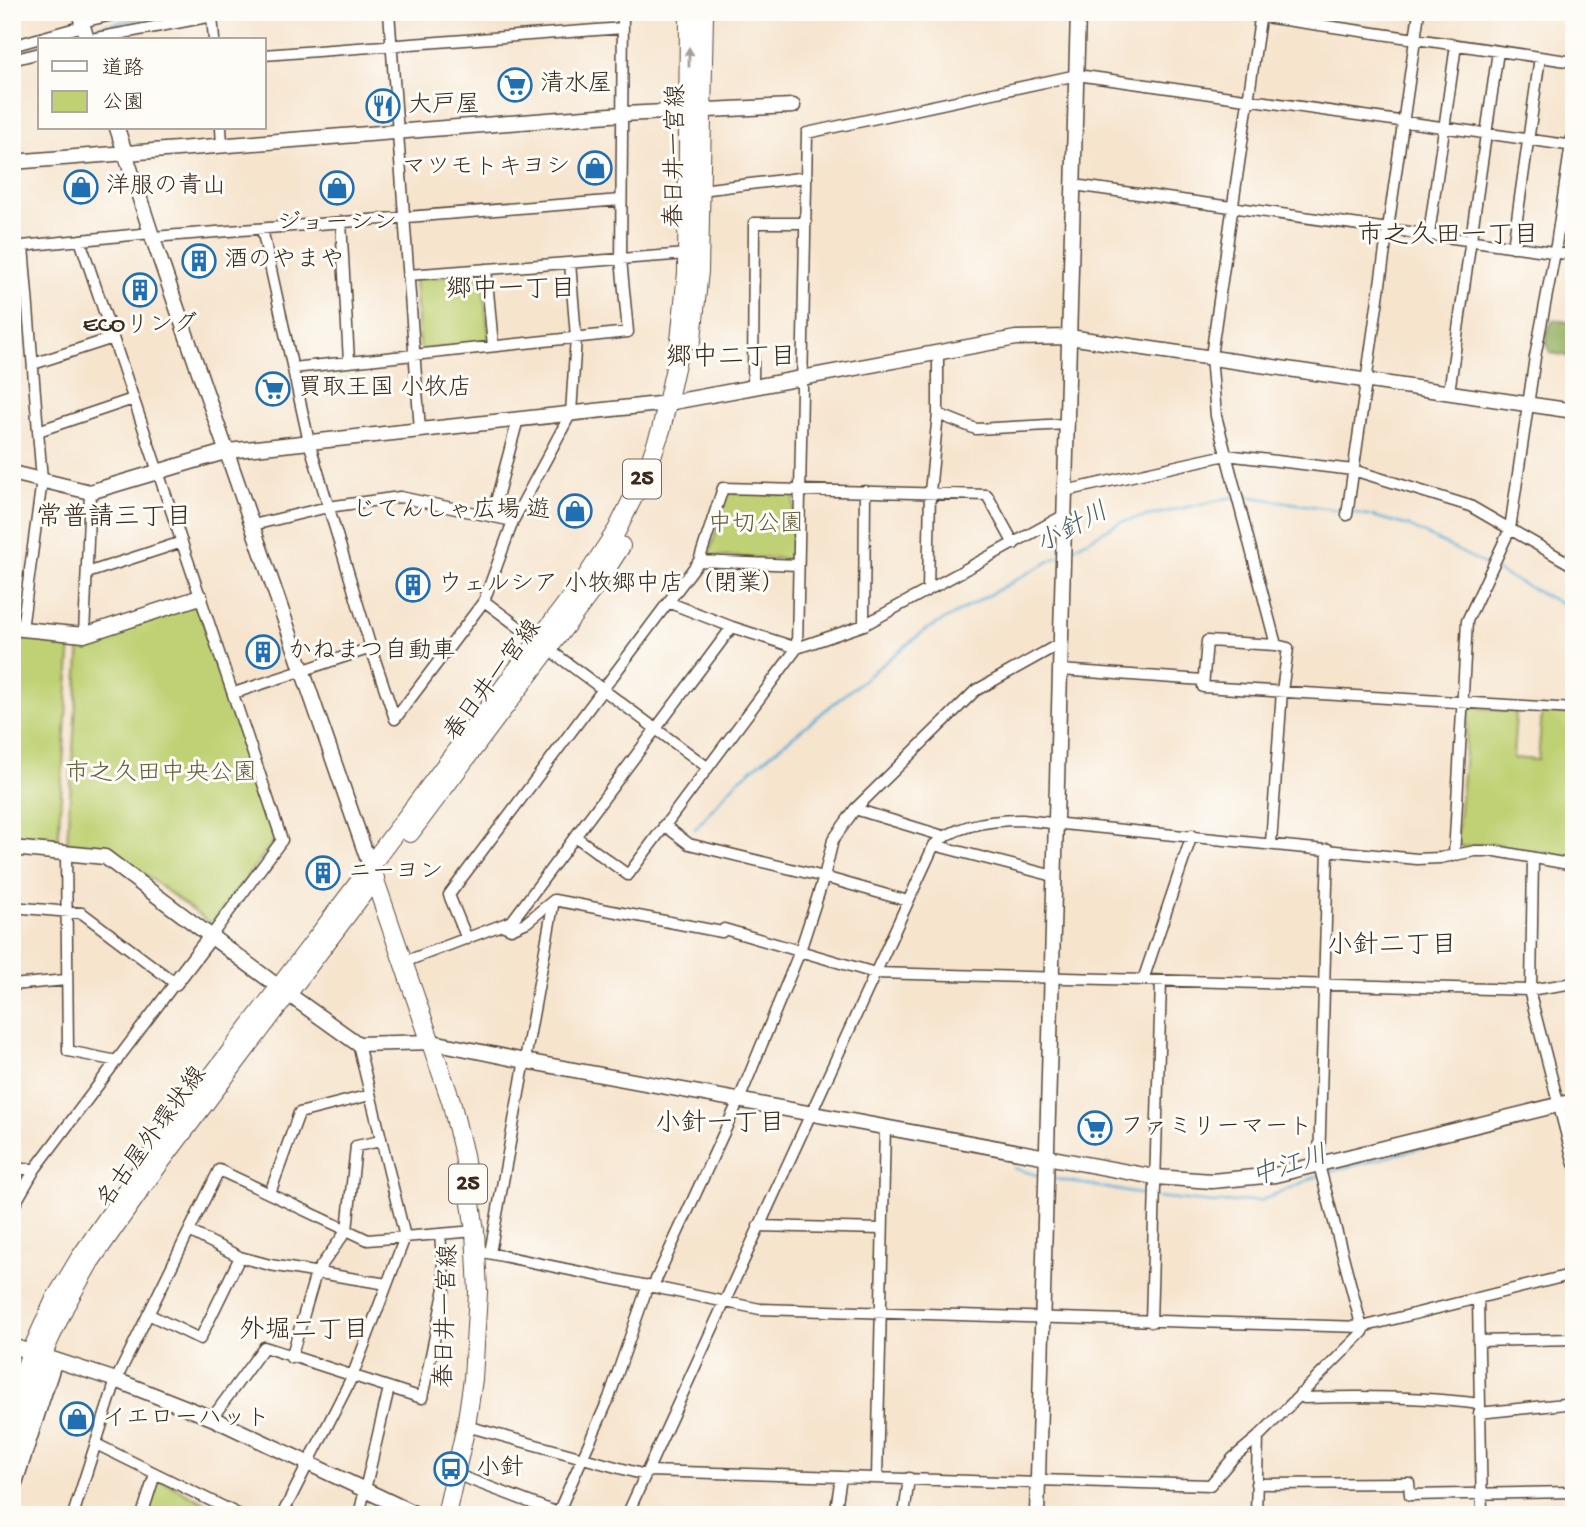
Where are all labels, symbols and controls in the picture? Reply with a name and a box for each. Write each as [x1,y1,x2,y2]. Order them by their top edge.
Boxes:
legend [38,38,266,130]
one-way arrow [683,46,695,68]
text: 道路 [102,57,144,83]
supermarket icon: 清水屋 [496,66,534,104]
place label: 清水屋 [540,70,612,100]
street label: 春日井一宮線 [660,84,693,228]
restaurant icon: 大戸屋 [364,87,402,125]
text: 公園 [102,92,144,117]
place label: 大戸屋 [408,92,480,121]
shop icon: マツモトキヨシ [576,149,614,187]
place label: マツモトキヨシ [402,154,570,183]
shop icon: 洋服の青山 [62,168,100,206]
shop icon: ジョーシン [318,169,356,207]
place label: 洋服の青山 [106,172,226,202]
place label: ジョーシン [277,210,397,239]
district label: 市之久田一丁目 [1357,221,1539,253]
building icon: 酒のやまや [180,242,218,280]
place label: 酒のやまや [224,247,344,276]
building icon: ECOリング [121,271,159,309]
district label: 郷中一丁目 [446,274,576,307]
place label: ECOリング [83,311,197,341]
district label: 郷中二丁目 [666,342,796,375]
supermarket icon: 買取王国 小牧店 [254,370,292,408]
place label: 買取王国 小牧店 [298,374,472,404]
road number: 25 [623,460,661,499]
shop icon: じてんしゃ広場 遊 [556,492,594,530]
place label: じてんしゃ広場 遊 [352,496,550,526]
water label: 小針川 [1031,497,1115,562]
district label: 常普請三丁目 [36,502,192,535]
park label: 中切公園 [708,510,804,540]
building icon: ウェルシア 小牧郷中店 （閉業） [394,566,432,604]
place label: ウェルシア 小牧郷中店 （閉業） [438,570,785,600]
street label: 春日井一宮線 [438,614,549,747]
building icon: かねまつ自動車 [244,633,282,671]
place label: かねまつ自動車 [288,637,456,667]
park label: 市之久田中央公園 [65,759,257,789]
building icon: ニーヨン [304,854,342,892]
place label: ニーヨン [348,859,444,888]
district label: 小針二丁目 [1327,931,1457,963]
street label: 名古屋外環状線 [91,1061,214,1214]
district label: 小針一丁目 [655,1109,785,1141]
supermarket icon: ファミリーマート [1076,1109,1114,1147]
place label: ファミリーマート [1120,1114,1312,1143]
water label: 中江川 [1247,1139,1332,1195]
road number: 25 [449,1164,487,1204]
street label: 春日井一宮線 [430,1244,465,1388]
district label: 外堀二丁目 [239,1315,369,1348]
shop icon: イエローハット [58,1400,96,1438]
place label: イエローハット [102,1405,270,1434]
bus stop icon: 小針 [432,1450,470,1488]
place label: 小針 [476,1454,524,1484]

